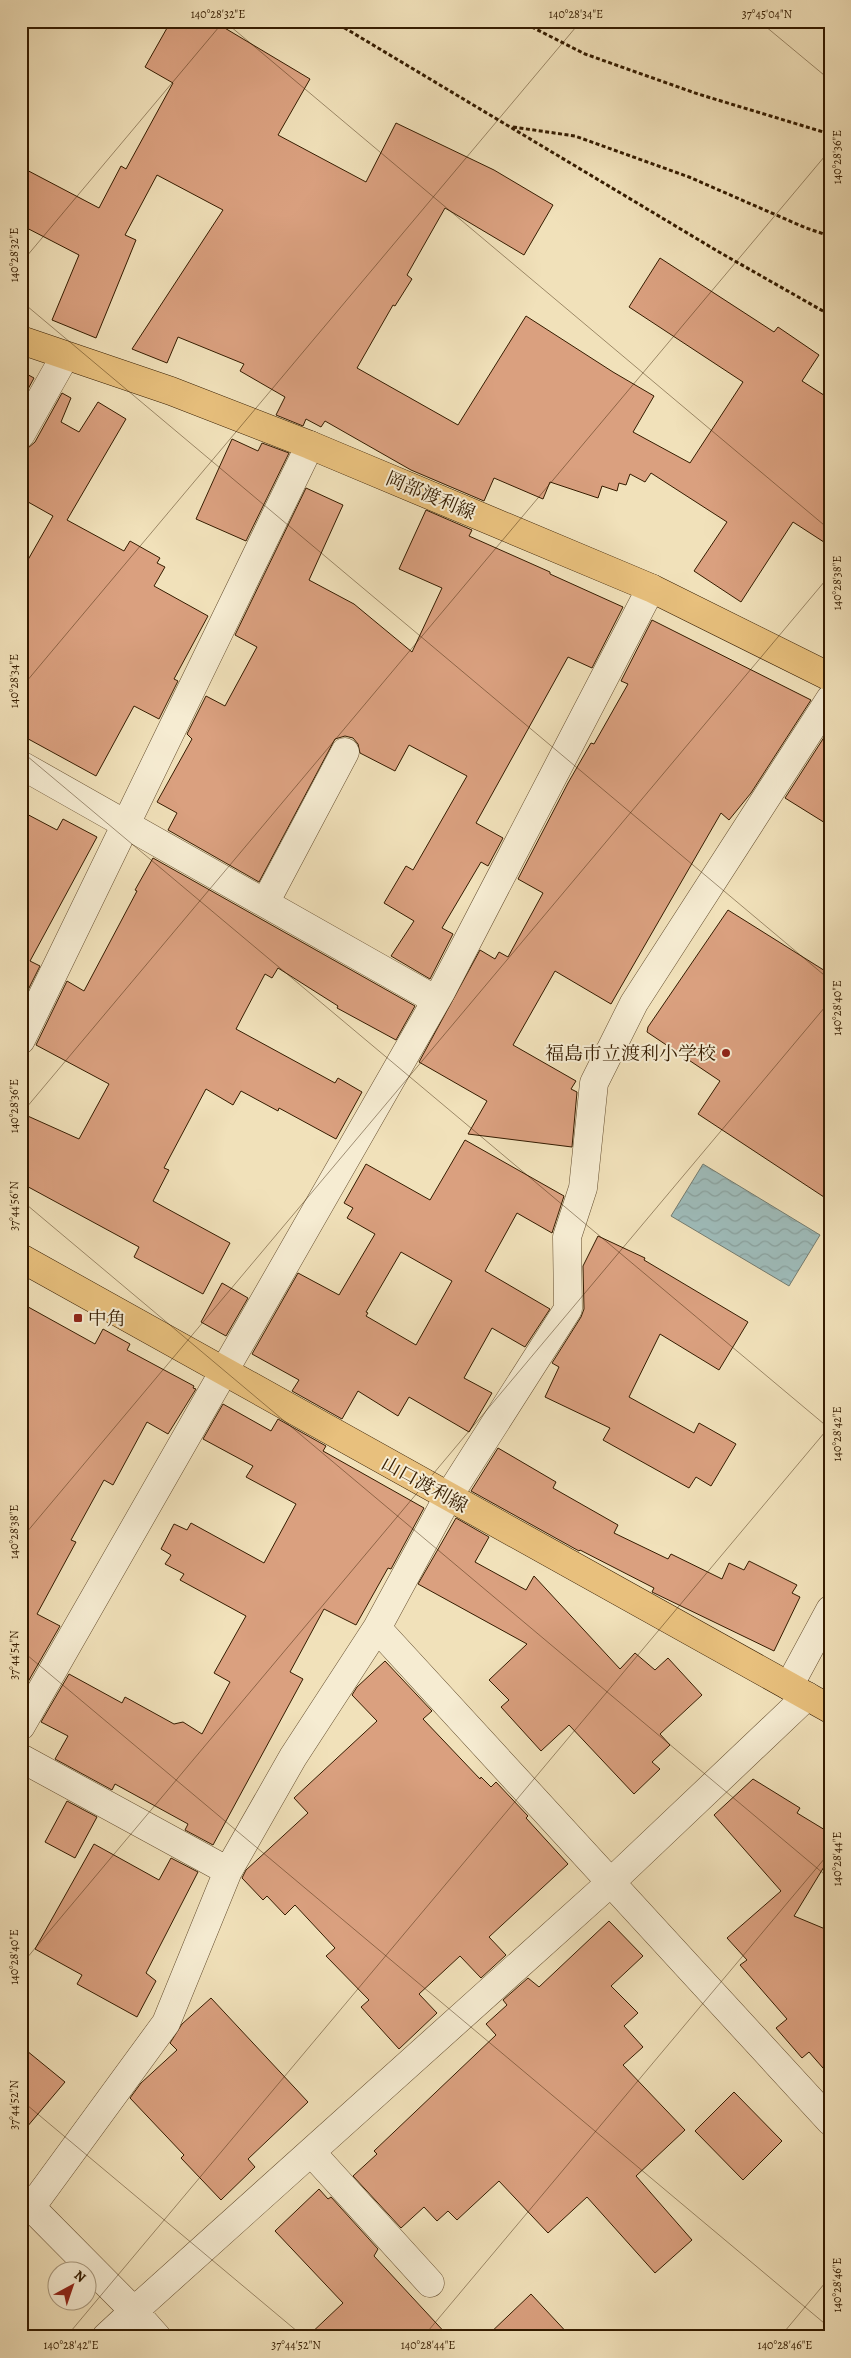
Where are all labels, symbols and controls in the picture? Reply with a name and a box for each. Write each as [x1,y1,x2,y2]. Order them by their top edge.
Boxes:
text: 140°28'32"E [191,6,245,22]
text: 140°28'34"E [549,6,603,22]
text: 37°45'04"N [742,6,793,22]
text: 140°28'36"E [829,130,845,184]
text: 140°28'32"E [6,228,22,282]
street label: 岡部渡利線 [382,465,479,526]
text: 140°28'38"E [829,556,845,610]
text: 140°28'34"E [6,654,22,708]
text: 140°28'40"E [829,980,845,1036]
place label: 福島市立渡利小学校 [545,1041,716,1067]
marker: 福島市立渡利小学校 [720,1047,732,1059]
text: 140°28'36"E [6,1079,22,1133]
text: 37°44'56"N [6,1181,22,1231]
place label: 中角 [88,1306,126,1332]
marker: 中角 [72,1312,84,1324]
text: 140°28'42"E [829,1407,845,1462]
street label: 山口渡利線 [377,1450,472,1519]
text: 140°28'38"E [6,1505,22,1559]
text: 37°44'54"N [6,1630,22,1680]
text: 140°28'44"E [829,1832,845,1886]
text: 140°28'40"E [6,1929,22,1985]
text: 37°44'52"N [6,2080,22,2130]
text: 140°28'46"E [829,2258,845,2312]
north arrow [48,2260,98,2310]
text: N [70,2266,90,2287]
text: 140°28'42"E [44,2337,99,2353]
text: 37°44'52"N [271,2337,321,2353]
text: 140°28'44"E [401,2337,455,2353]
text: 140°28'46"E [758,2337,812,2353]

